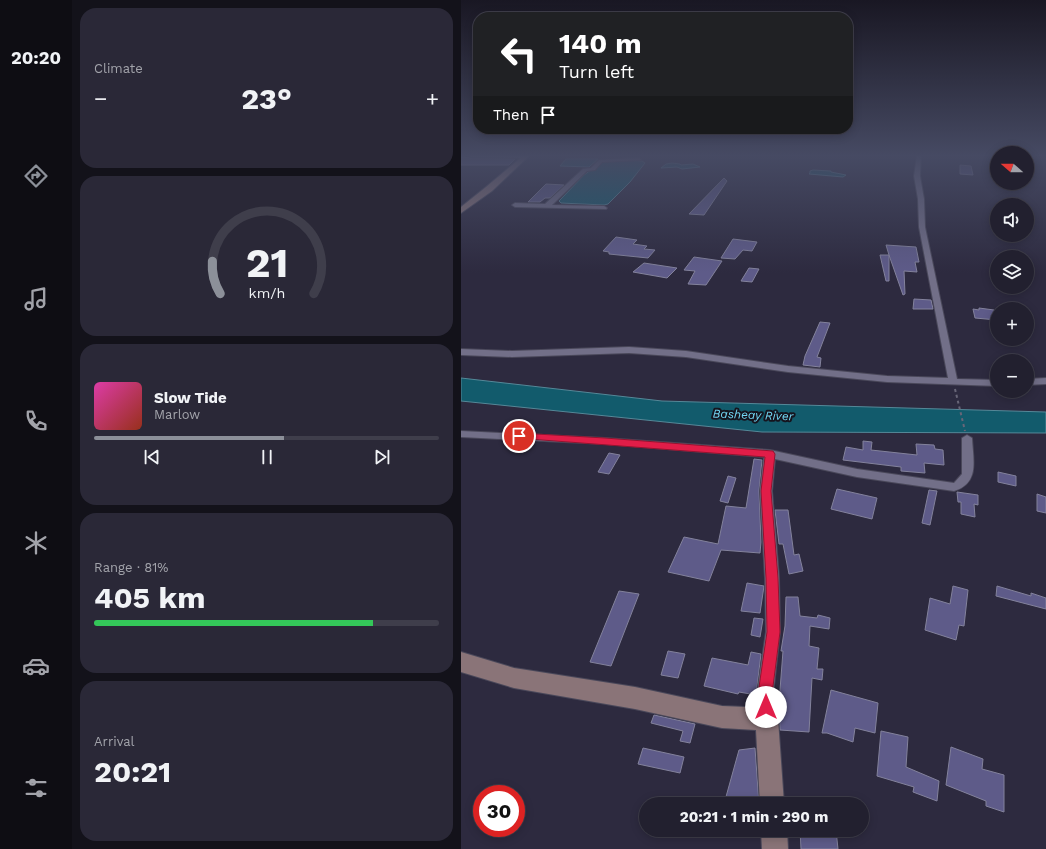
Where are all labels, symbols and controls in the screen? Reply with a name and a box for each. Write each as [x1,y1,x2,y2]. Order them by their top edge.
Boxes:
text: 140 m [559,27,642,60]
icon: left [493,28,545,80]
text: 20:20 [11,47,61,68]
text: Climate [94,61,143,76]
text: Turn left [559,61,634,82]
text: 23° [241,81,292,116]
text: − [94,86,107,111]
text: + [426,86,439,111]
icon: arrive [537,104,559,126]
text: Then [493,106,529,124]
north arrow [990,146,1034,190]
map controls [990,146,1034,398]
icon: directions [22,162,50,190]
button: sound [990,198,1034,242]
text: 21 [245,238,288,287]
button: layers [990,250,1034,294]
icon: music [22,285,50,313]
text: km/h [248,285,285,301]
button: + [990,302,1034,346]
button: − [990,354,1034,398]
text: Slow Tide [154,389,227,407]
icon: phone [22,407,50,435]
text: Marlow [154,407,200,422]
water label: Basheay River [712,407,795,423]
pin [502,419,536,453]
icon: arrive [508,425,530,447]
icon: previous [141,446,163,468]
icon: pause [256,446,278,468]
icon: next [371,446,393,468]
icon: climate [22,529,50,557]
text: Range · 81% [94,560,168,575]
text: 405 km [94,580,205,615]
icon: car [22,652,50,680]
position arrow [745,686,787,728]
text: Arrival [94,734,135,749]
text: 20:21 [94,754,171,789]
icon: filters [22,774,50,802]
speed limit sign: 30 [473,785,525,837]
text: 20:21 · 1 min · 290 m [680,808,828,826]

